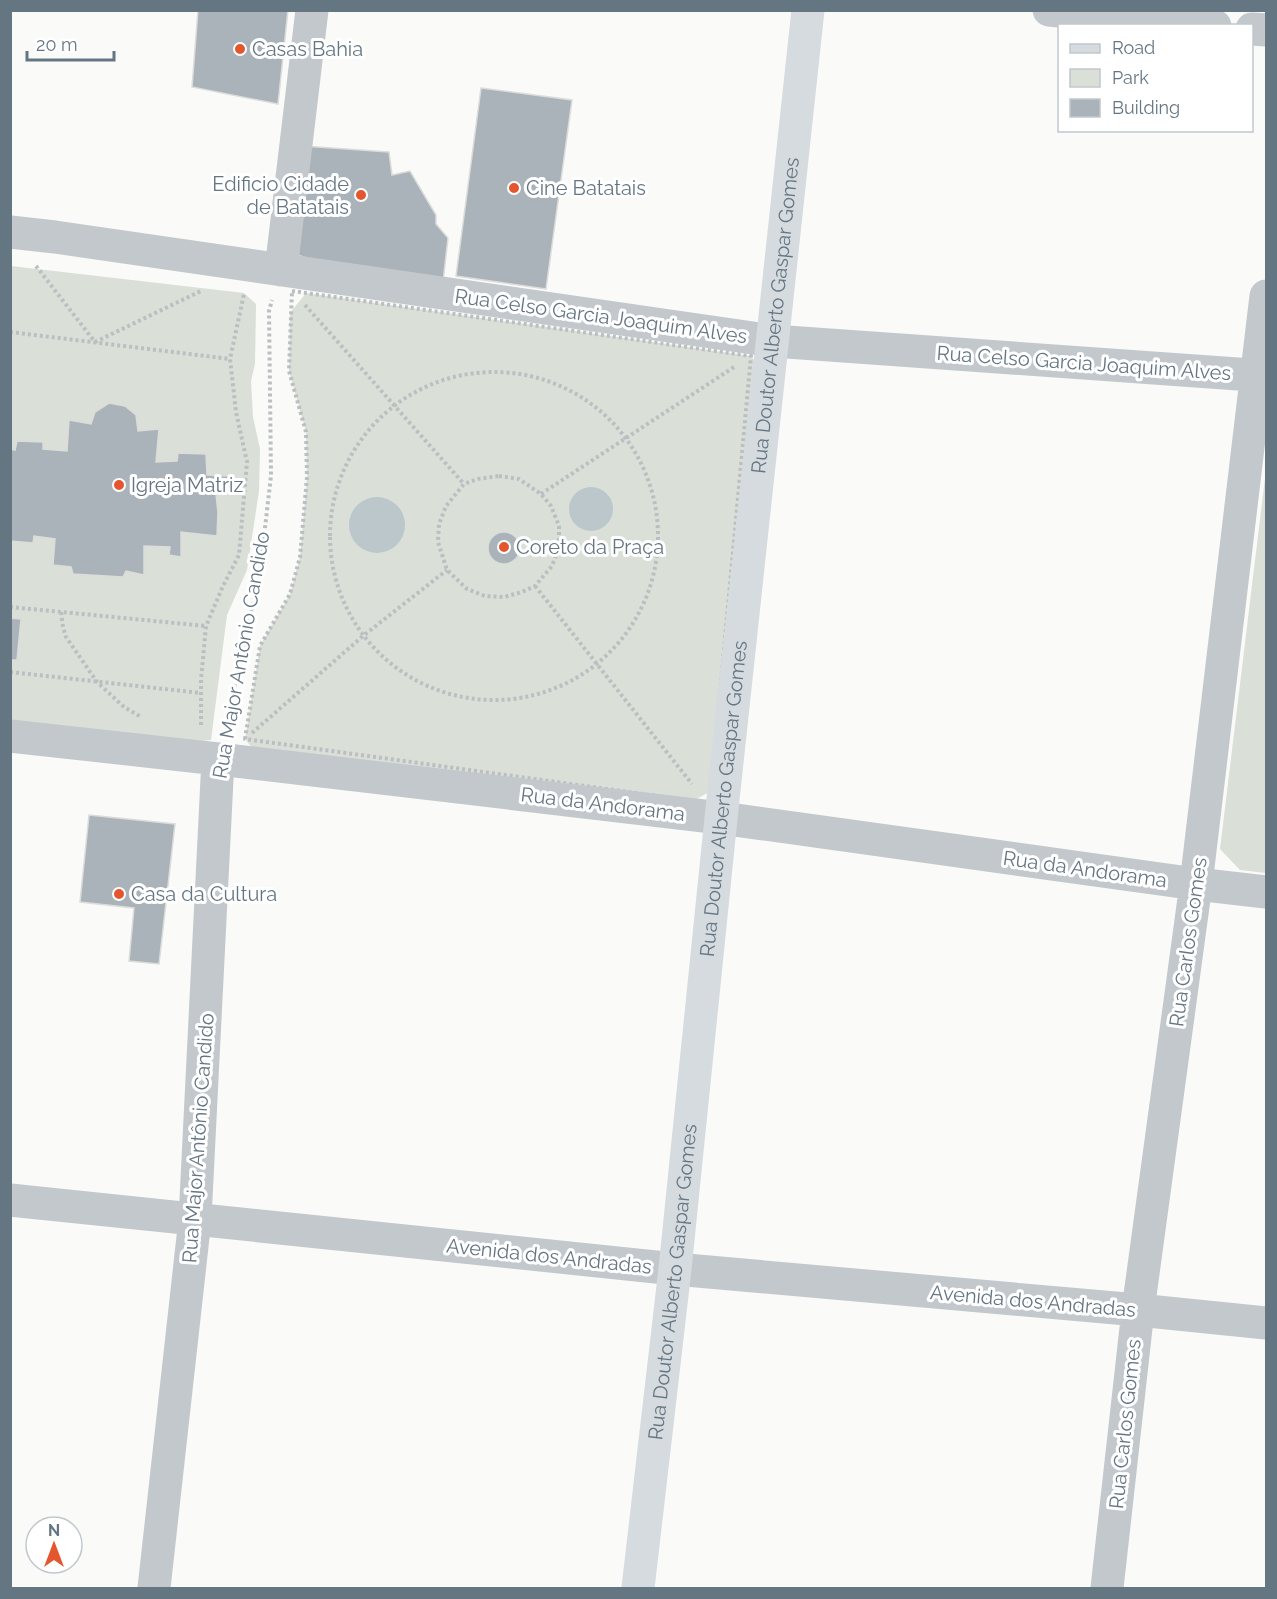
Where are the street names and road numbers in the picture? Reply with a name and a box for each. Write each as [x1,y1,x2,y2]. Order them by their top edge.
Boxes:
street label: Rua Doutor Alberto Gaspar Gomes [746,156,804,475]
street label: Rua Celso Garcia Joaquim Alves [453,284,749,348]
street label: Rua Celso Garcia Joaquim Alves [936,341,1232,385]
street label: Rua Major Antônio Candido [207,529,275,780]
street label: Rua Doutor Alberto Gaspar Gomes [695,639,752,958]
street label: Rua da Andorama [520,782,686,826]
street label: Rua da Andorama [1001,846,1169,892]
street label: Rua Carlos Gomes [1164,856,1212,1028]
street label: Rua Major Antônio Candido [177,1012,219,1264]
street label: Rua Doutor Alberto Gaspar Gomes [643,1123,702,1441]
street label: Avenida dos Andradas [445,1233,653,1279]
street label: Avenida dos Andradas [929,1280,1137,1322]
street label: Rua Carlos Gomes [1104,1338,1146,1510]

